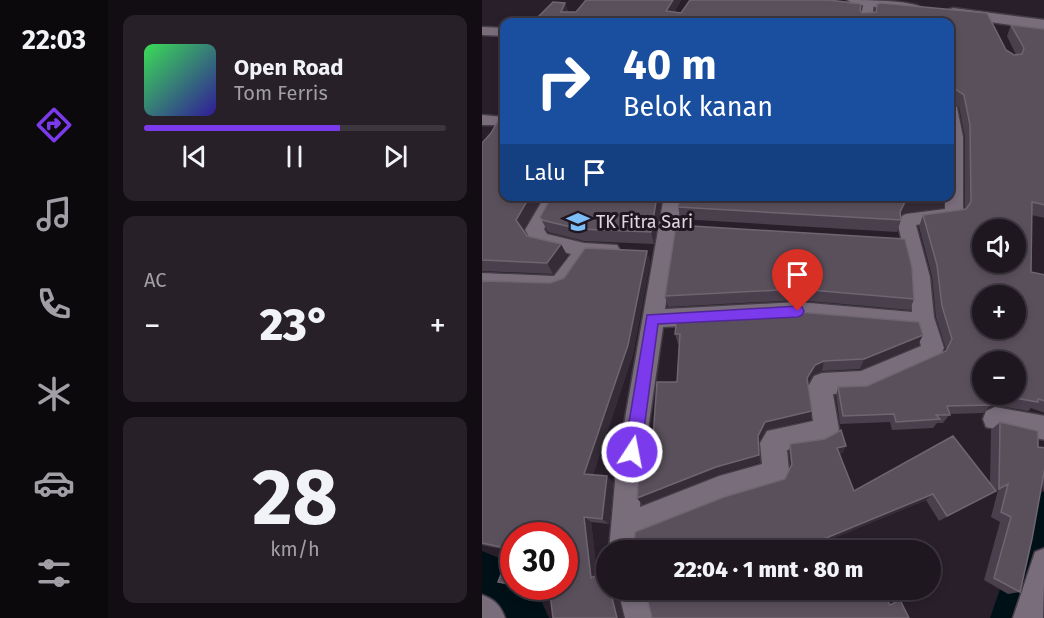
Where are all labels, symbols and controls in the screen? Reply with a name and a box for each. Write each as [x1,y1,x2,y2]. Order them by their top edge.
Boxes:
text: 22:03 [22,24,86,56]
text: 40 m [623,40,717,90]
icon: right [524,42,602,120]
text: Open Road [234,54,344,81]
text: Tom Ferris [234,81,328,105]
text: Belok kanan [623,91,773,123]
icon: directions [33,104,75,146]
icon: previous [178,140,211,173]
icon: pause [278,140,311,173]
icon: next [379,140,412,173]
icon: arrive [578,156,611,189]
text: Lalu [524,159,566,186]
icon: music [33,193,75,235]
school or university icon: TK Fitra Sari [565,209,591,235]
place label: TK Fitra Sari [596,211,693,233]
map controls [972,219,1026,405]
button: sound [972,219,1026,273]
pin [772,249,823,311]
icon: arrive [781,258,814,291]
text: AC [144,268,166,292]
icon: phone [33,283,75,325]
button: + [972,285,1026,339]
text: 23° [260,298,330,352]
text: − [144,306,161,346]
text: + [430,306,446,346]
button: − [972,351,1026,405]
icon: climate [33,373,75,415]
position arrow [600,420,664,484]
text: 28 [252,451,338,545]
icon: car [33,462,75,504]
speed limit sign: 30 [500,522,578,600]
text: km/h [270,537,320,561]
icon: filters [33,552,75,594]
text: 22:04 · 1 mnt · 80 m [674,556,863,583]

